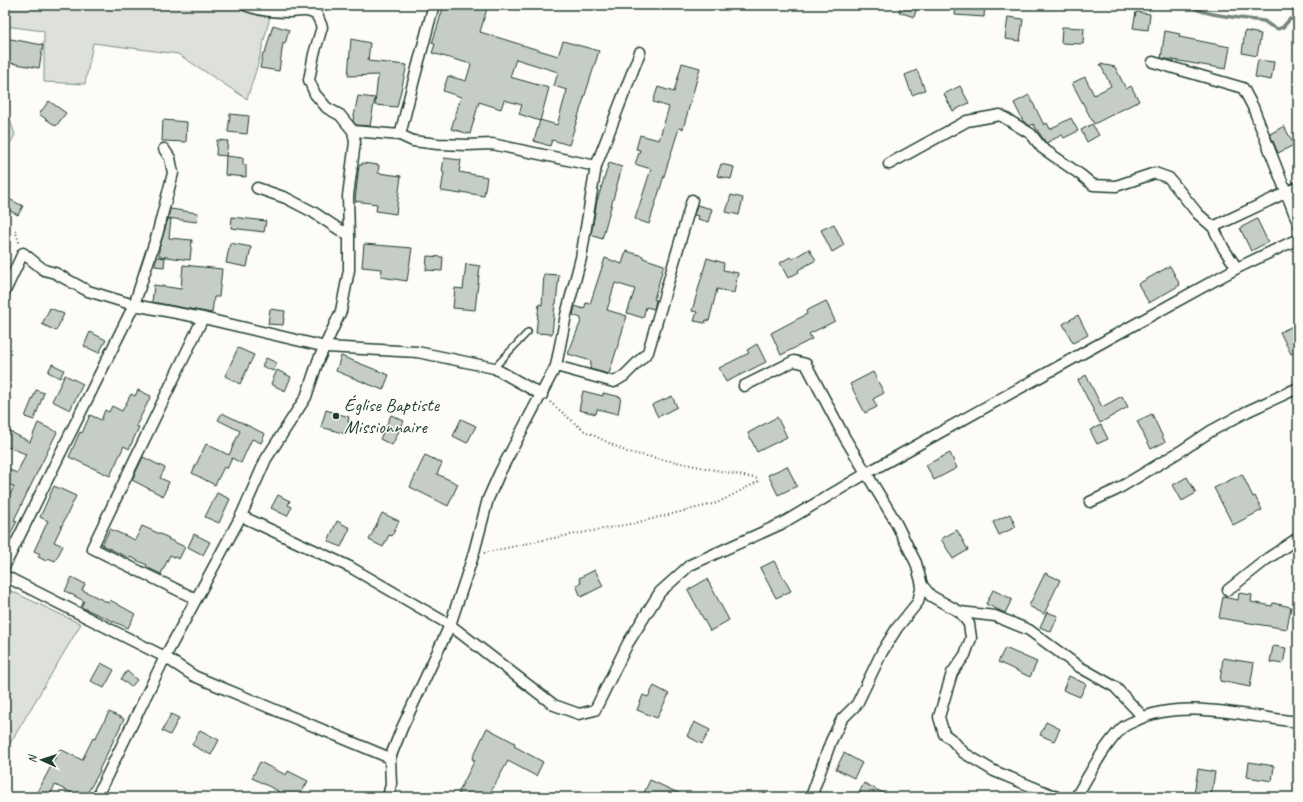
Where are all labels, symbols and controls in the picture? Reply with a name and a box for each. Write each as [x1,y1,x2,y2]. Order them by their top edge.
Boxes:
place label: Église Baptiste Missionnaire [344,393,441,439]
marker: Église Baptiste Missionnaire [331,411,341,421]
north arrow [22,740,62,780]
text: N [25,754,39,763]

